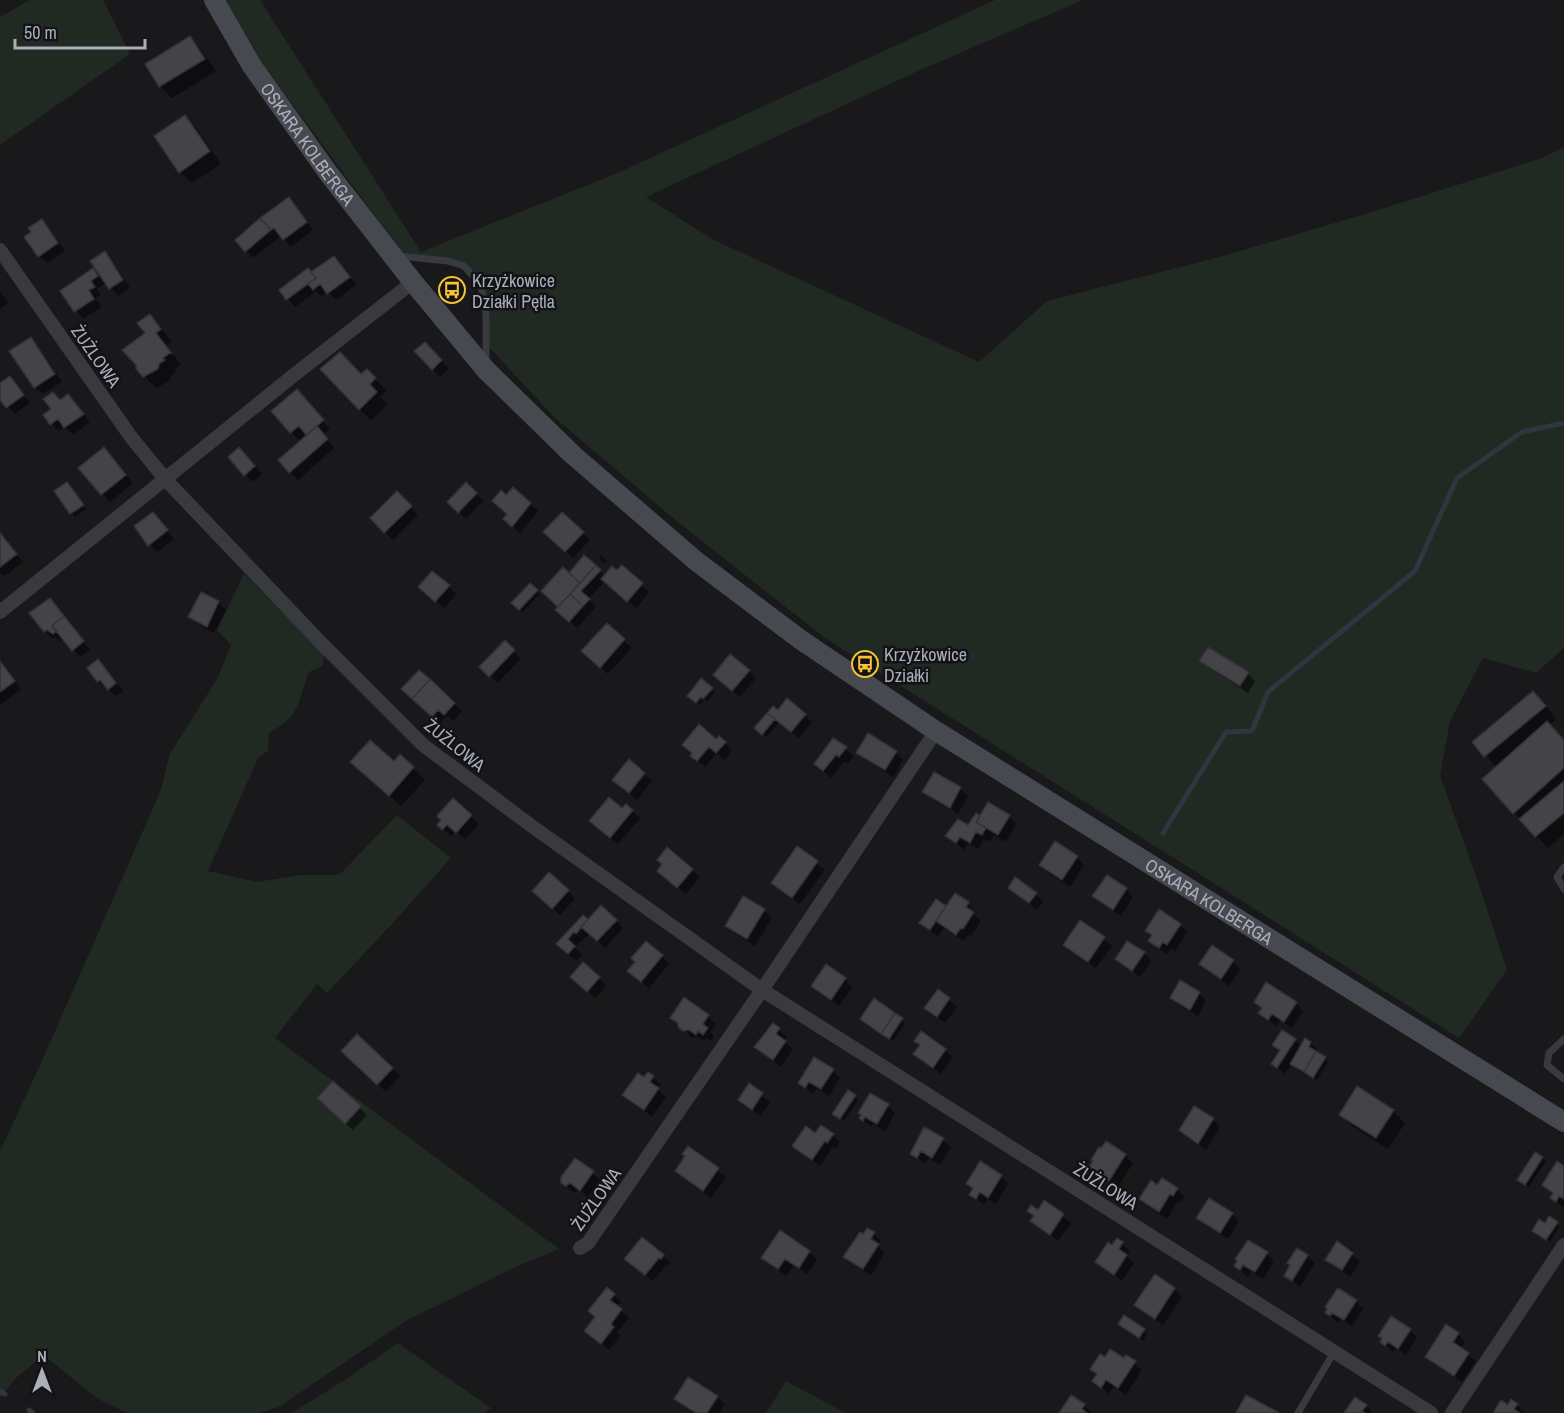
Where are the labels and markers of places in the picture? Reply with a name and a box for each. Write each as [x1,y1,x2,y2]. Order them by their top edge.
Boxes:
place label: Krzyżkowice Działki Pętla [472,268,555,314]
bus stop icon: Krzyżkowice Działki Pętla [437,275,467,305]
place label: Krzyżkowice Działki [884,642,967,688]
bus stop icon: Krzyżkowice Działki [850,649,880,679]

